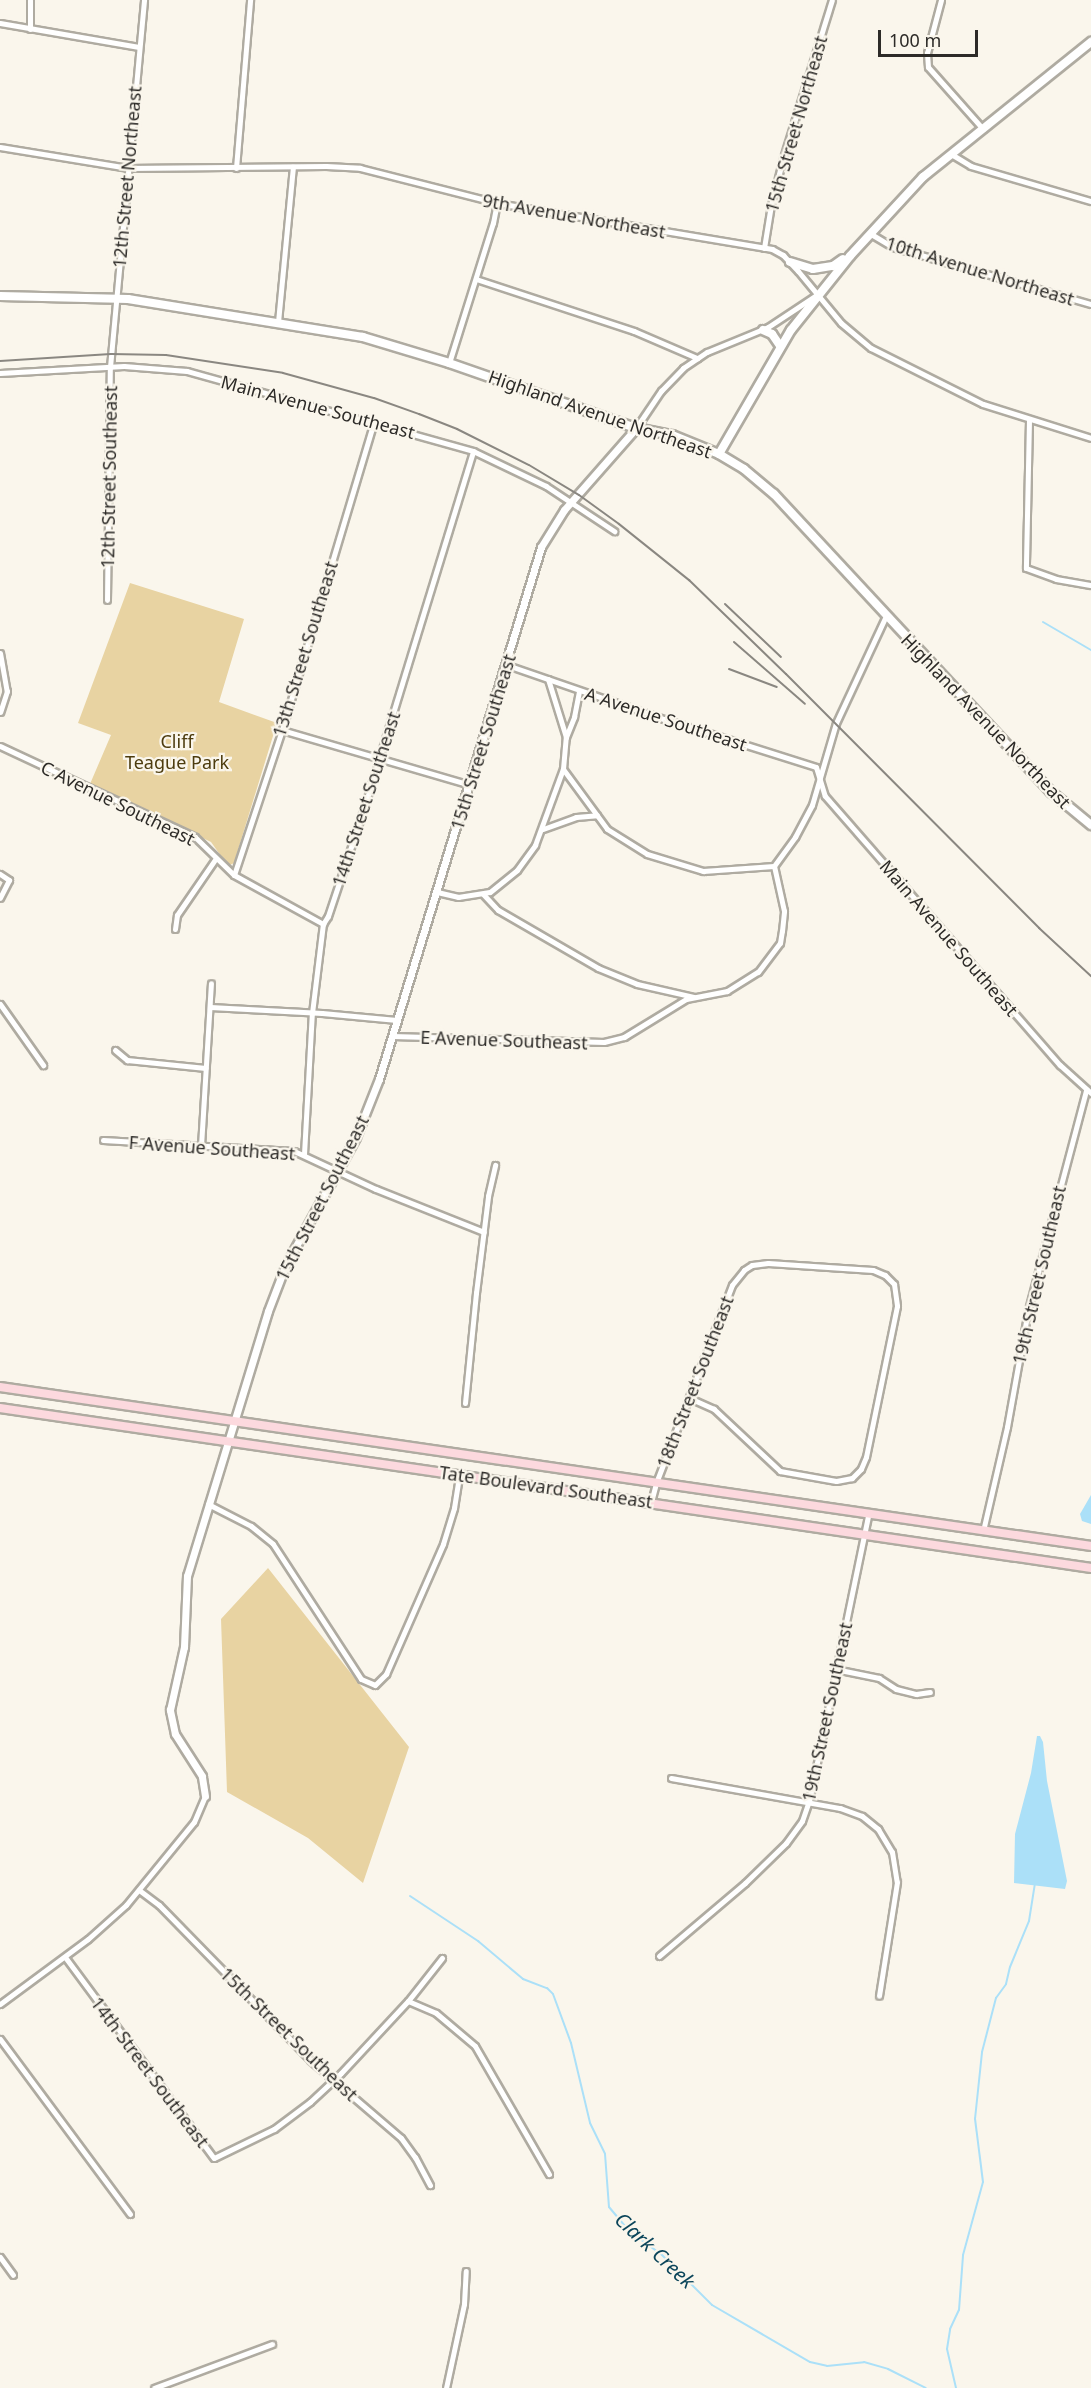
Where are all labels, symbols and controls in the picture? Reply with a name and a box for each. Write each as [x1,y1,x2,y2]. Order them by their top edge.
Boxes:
scale bar [881,18,982,56]
text: 100 m [889,28,941,52]
street label: 15th Street Northeast [760,33,832,215]
street label: 12th Street Northeast [108,85,146,269]
street label: 9th Avenue Northeast [481,189,667,243]
street label: 10th Avenue Northeast [883,232,1077,310]
street label: Highland Avenue Northeast [486,366,714,462]
street label: Main Avenue Southeast [219,371,417,443]
street label: 12th Street Southeast [97,385,121,569]
street label: 13th Street Southeast [268,558,342,740]
street label: Highland Avenue Northeast [897,629,1075,813]
street label: 15th Street Southeast [446,651,520,833]
street label: A Avenue Southeast [582,683,750,755]
street label: 14th Street Southeast [327,709,405,889]
park label: Cliff Teague Park [125,731,229,774]
street label: C Avenue Southeast [37,756,199,850]
street label: Main Avenue Southeast [875,856,1023,1020]
street label: E Avenue Southeast [420,1026,588,1054]
street label: 15th Street Southeast [271,1112,373,1284]
street label: F Avenue Southeast [128,1131,296,1165]
street label: 19th Street Southeast [1008,1184,1070,1366]
street label: 18th Street Southeast [652,1293,738,1471]
street label: Tate Boulevard Southeast [438,1461,654,1513]
street label: 19th Street Southeast [797,1620,857,1804]
street label: 15th Street Southeast [216,1963,362,2105]
street label: 14th Street Southeast [86,1993,214,2151]
water label: Clark Creek [610,2207,700,2293]

